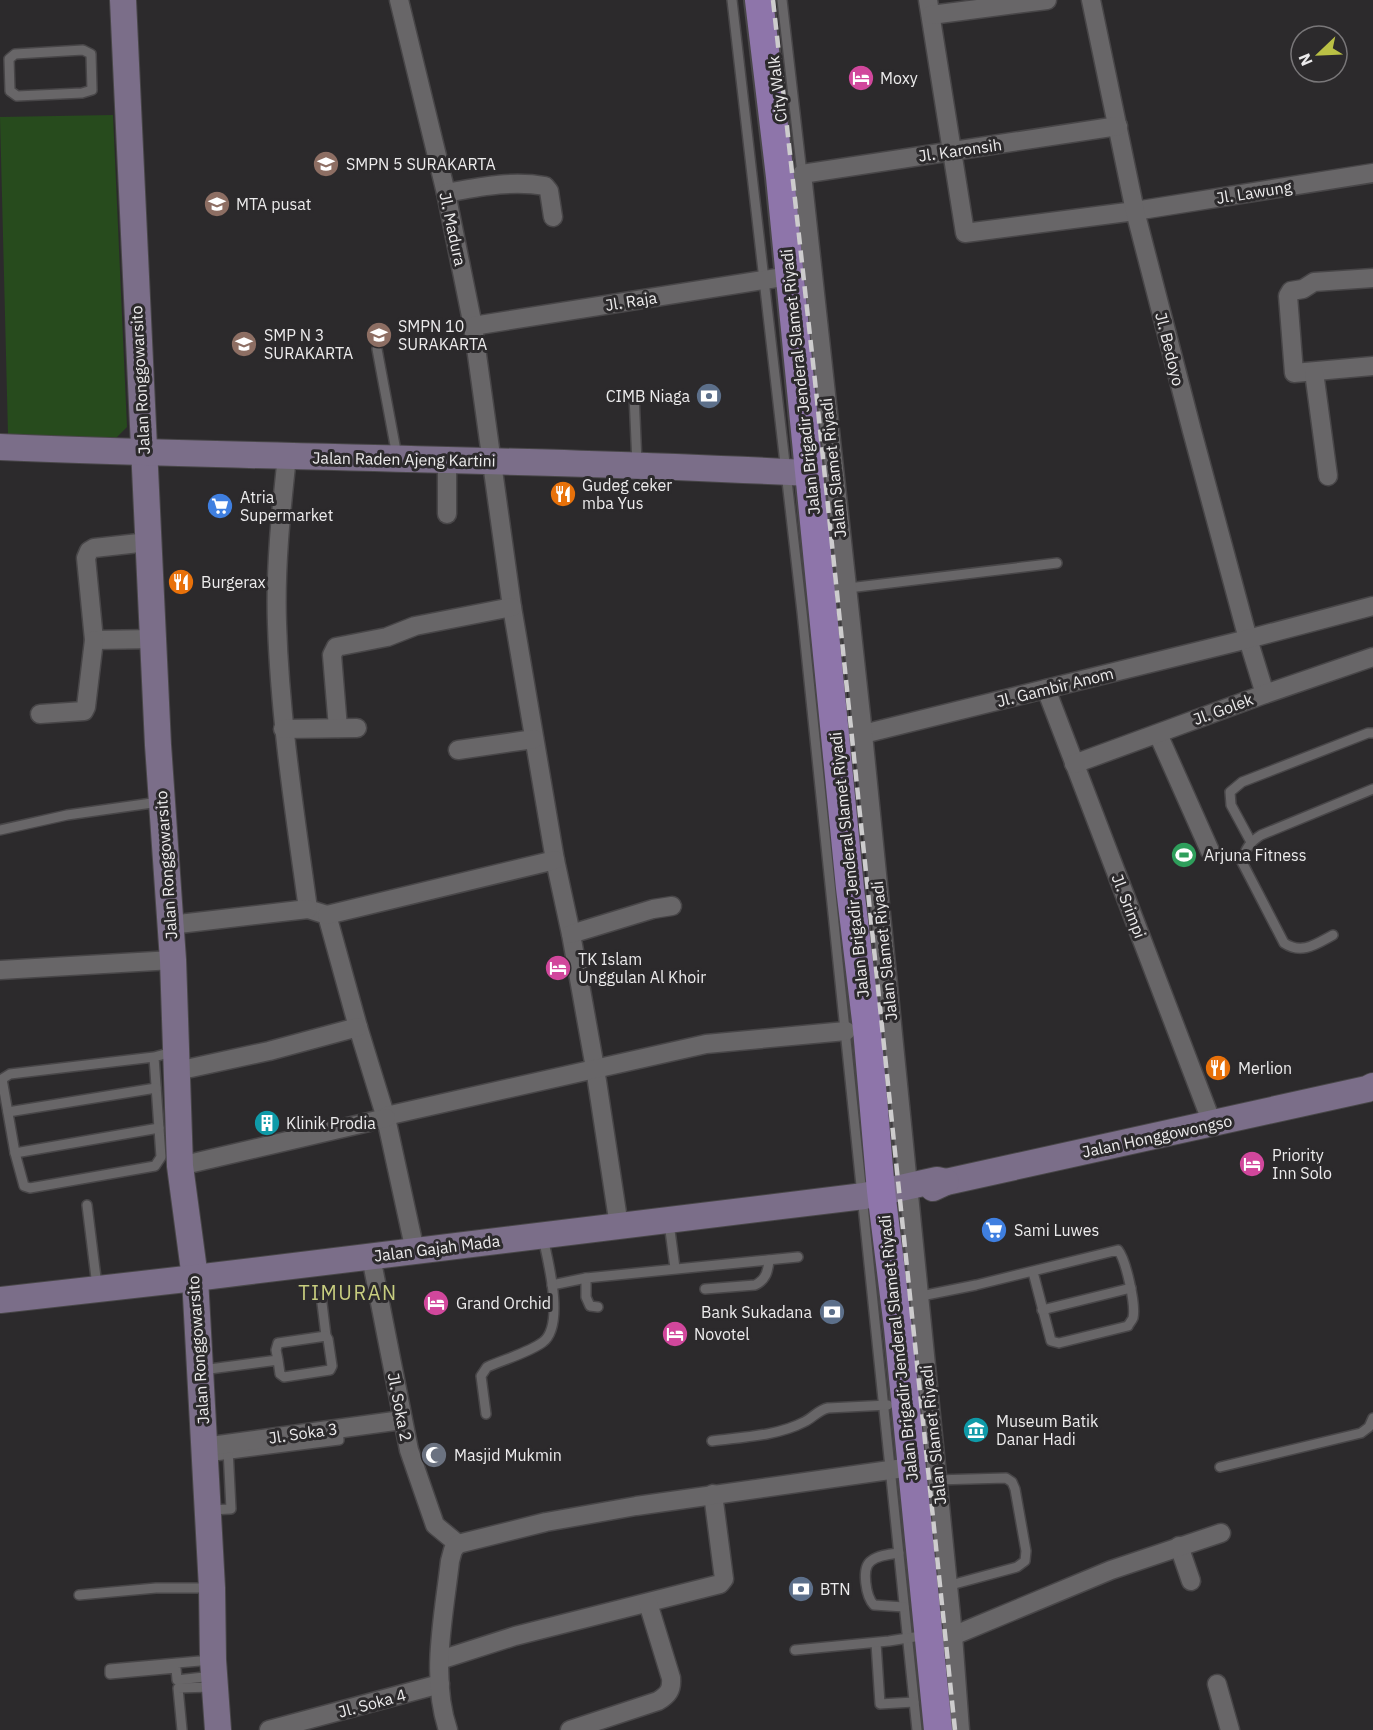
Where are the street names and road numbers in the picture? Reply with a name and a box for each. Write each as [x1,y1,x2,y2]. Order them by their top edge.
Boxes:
street label: City Walk [763,54,791,123]
street label: Jl. Karonsih [917,134,1003,166]
street label: Jl. Lawung [1215,176,1294,208]
street label: Jl. Madura [435,190,471,268]
street label: Jalan Brigadir Jenderal Slamet Riyadi [776,248,824,516]
street label: Jl. Raja [604,287,659,315]
street label: Jalan Ronggowarsito [126,305,154,455]
street label: Jl. Bedoyo [1151,310,1189,388]
street label: Jalan Slamet Riyadi [816,397,850,539]
street label: Jalan Raden Ajeng Kartini [312,447,496,471]
street label: Jl. Gambir Anom [995,663,1115,711]
street label: Jl. Golek [1190,689,1256,729]
street label: Jalan Brigadir Jenderal Slamet Riyadi [825,731,873,999]
street label: Jalan Ronggowarsito [151,790,181,940]
street label: Jl. Srimpi [1108,871,1150,941]
street label: Jalan Slamet Riyadi [867,880,901,1022]
street label: Jalan Honggowongso [1080,1110,1234,1162]
street label: Jalan Brigadir Jenderal Slamet Riyadi [874,1214,922,1482]
street label: Jalan Gajah Mada [373,1230,502,1266]
street label: Jalan Ronggowarsito [183,1275,213,1425]
street label: Jalan Slamet Riyadi [916,1364,950,1506]
street label: Jl. Soka 2 [384,1371,416,1443]
street label: Jl. Soka 3 [267,1418,339,1448]
street label: Jl. Soka 4 [336,1684,408,1722]

